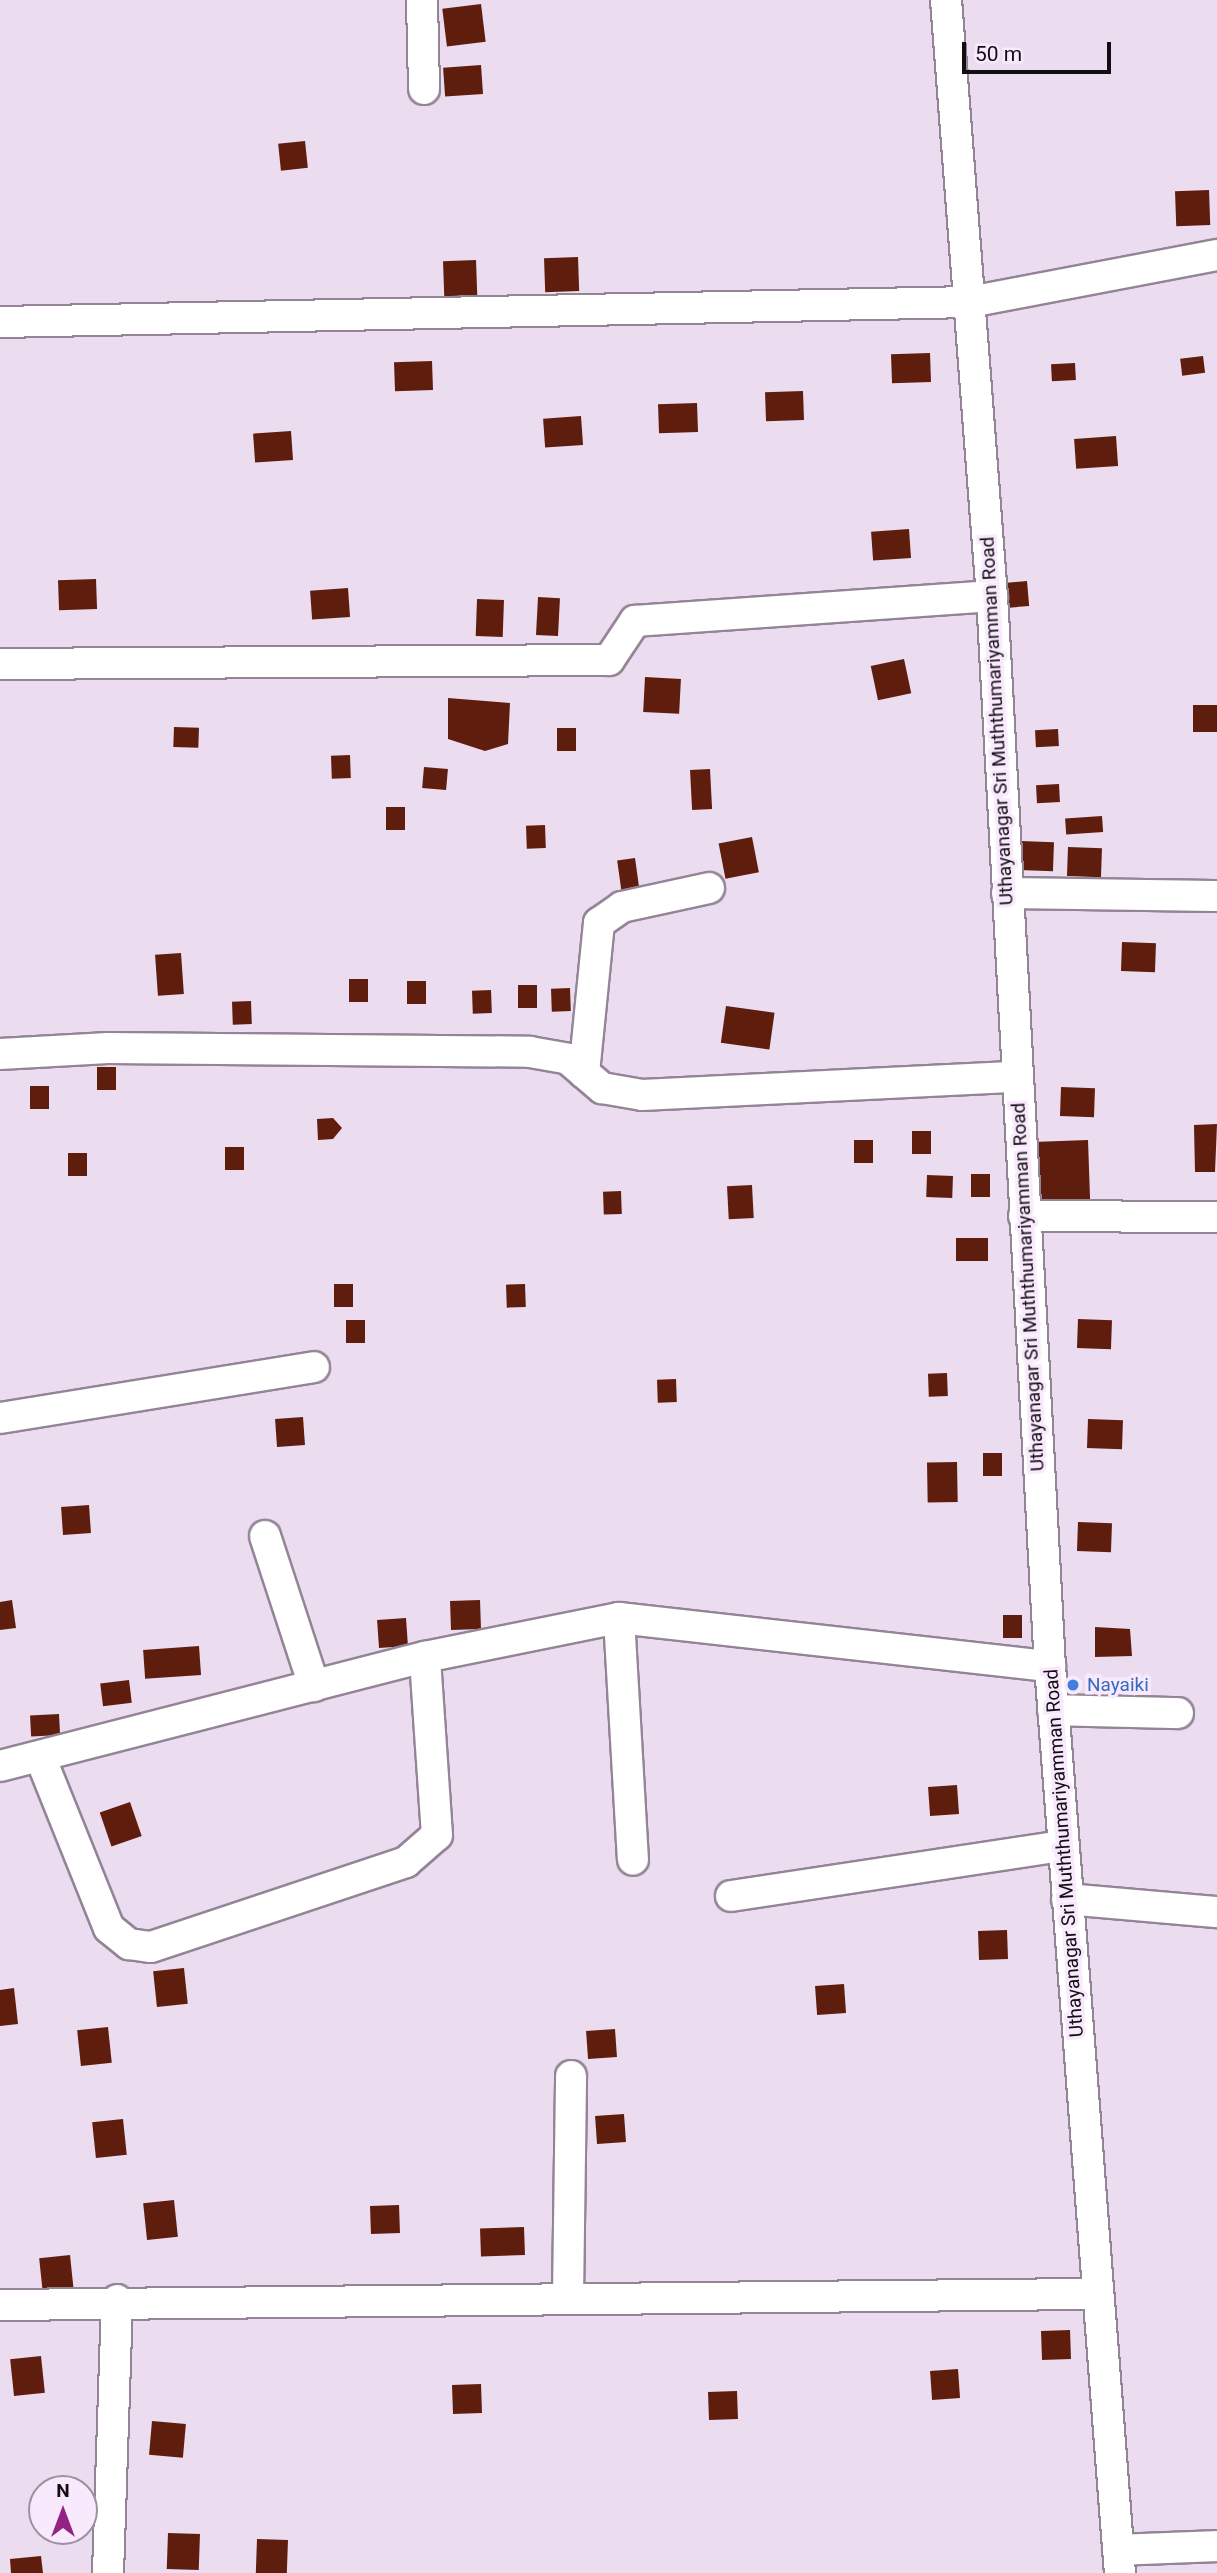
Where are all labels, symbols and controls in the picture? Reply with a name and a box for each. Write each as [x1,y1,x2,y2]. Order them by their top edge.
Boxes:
scale bar [965,28,1114,72]
text: 50 m [975,42,1022,66]
street label: Uthayanagar Sri Muththumariyamman Road [976,536,1018,906]
street label: Uthayanagar Sri Muththumariyamman Road [1007,1102,1049,1472]
street label: Uthayanagar Sri Muththumariyamman Road [1040,1668,1088,2038]
place label: Nayaiki [1087,1674,1149,1696]
marker: Nayaiki [1065,1677,1081,1693]
north arrow [28,2475,98,2545]
text: N [56,2479,70,2502]

